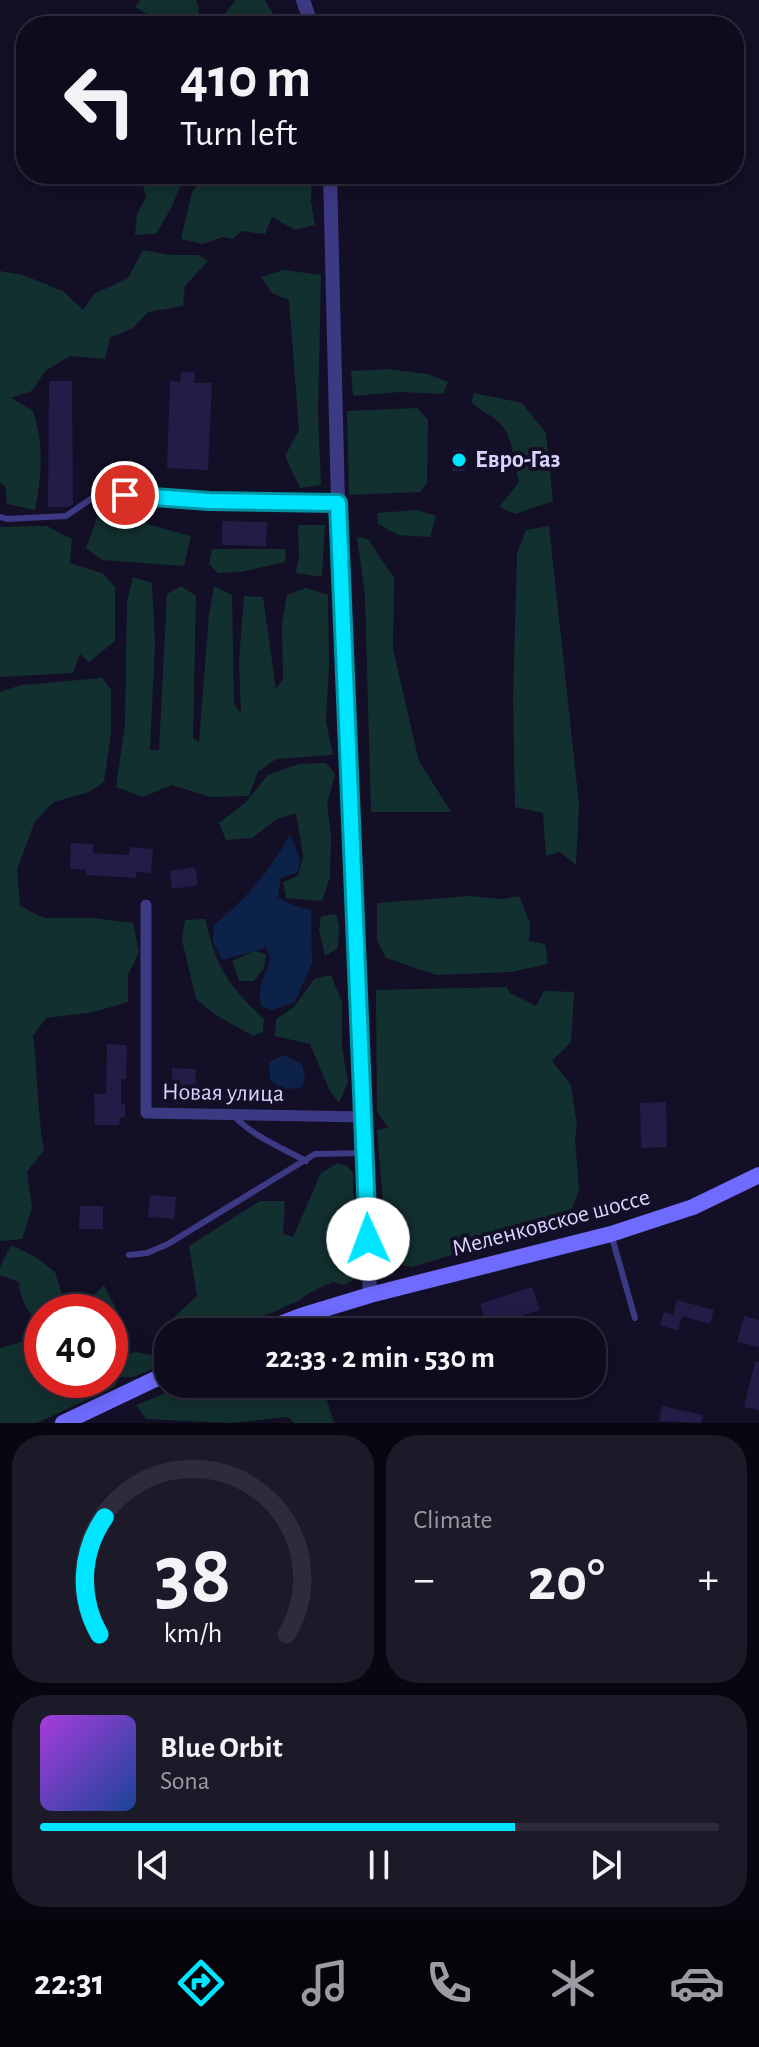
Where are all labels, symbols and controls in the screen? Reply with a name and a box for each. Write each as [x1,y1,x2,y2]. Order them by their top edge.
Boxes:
icon: left [48,48,152,152]
text: 410 m [180,51,311,107]
text: Turn left [180,116,297,152]
place label: Евро-Газ [475,448,561,472]
marker: Евро-Газ [450,451,468,469]
pin [91,461,159,529]
icon: arrive [103,473,147,517]
street label: Новая улица [162,1080,284,1106]
street label: Меленковское шоссе [449,1185,653,1261]
position arrow [326,1197,410,1281]
speed limit sign: 40 [24,1294,128,1398]
text: 22:33 · 2 min · 530 m [265,1343,495,1373]
text: Climate [414,1507,492,1533]
text: 38 [154,1534,231,1618]
text: 20° [528,1551,605,1611]
text: − [414,1558,435,1602]
text: + [698,1558,719,1602]
text: km/h [163,1619,222,1648]
text: Blue Orbit [160,1733,283,1763]
text: Sona [160,1768,210,1794]
icon: previous [131,1843,175,1887]
icon: pause [357,1843,401,1887]
icon: next [584,1843,628,1887]
icon: directions [173,1955,229,2011]
icon: music [297,1955,353,2011]
icon: phone [421,1955,477,2011]
icon: climate [545,1955,601,2011]
icon: car [669,1955,725,2011]
text: 22:31 [34,1965,105,2001]

